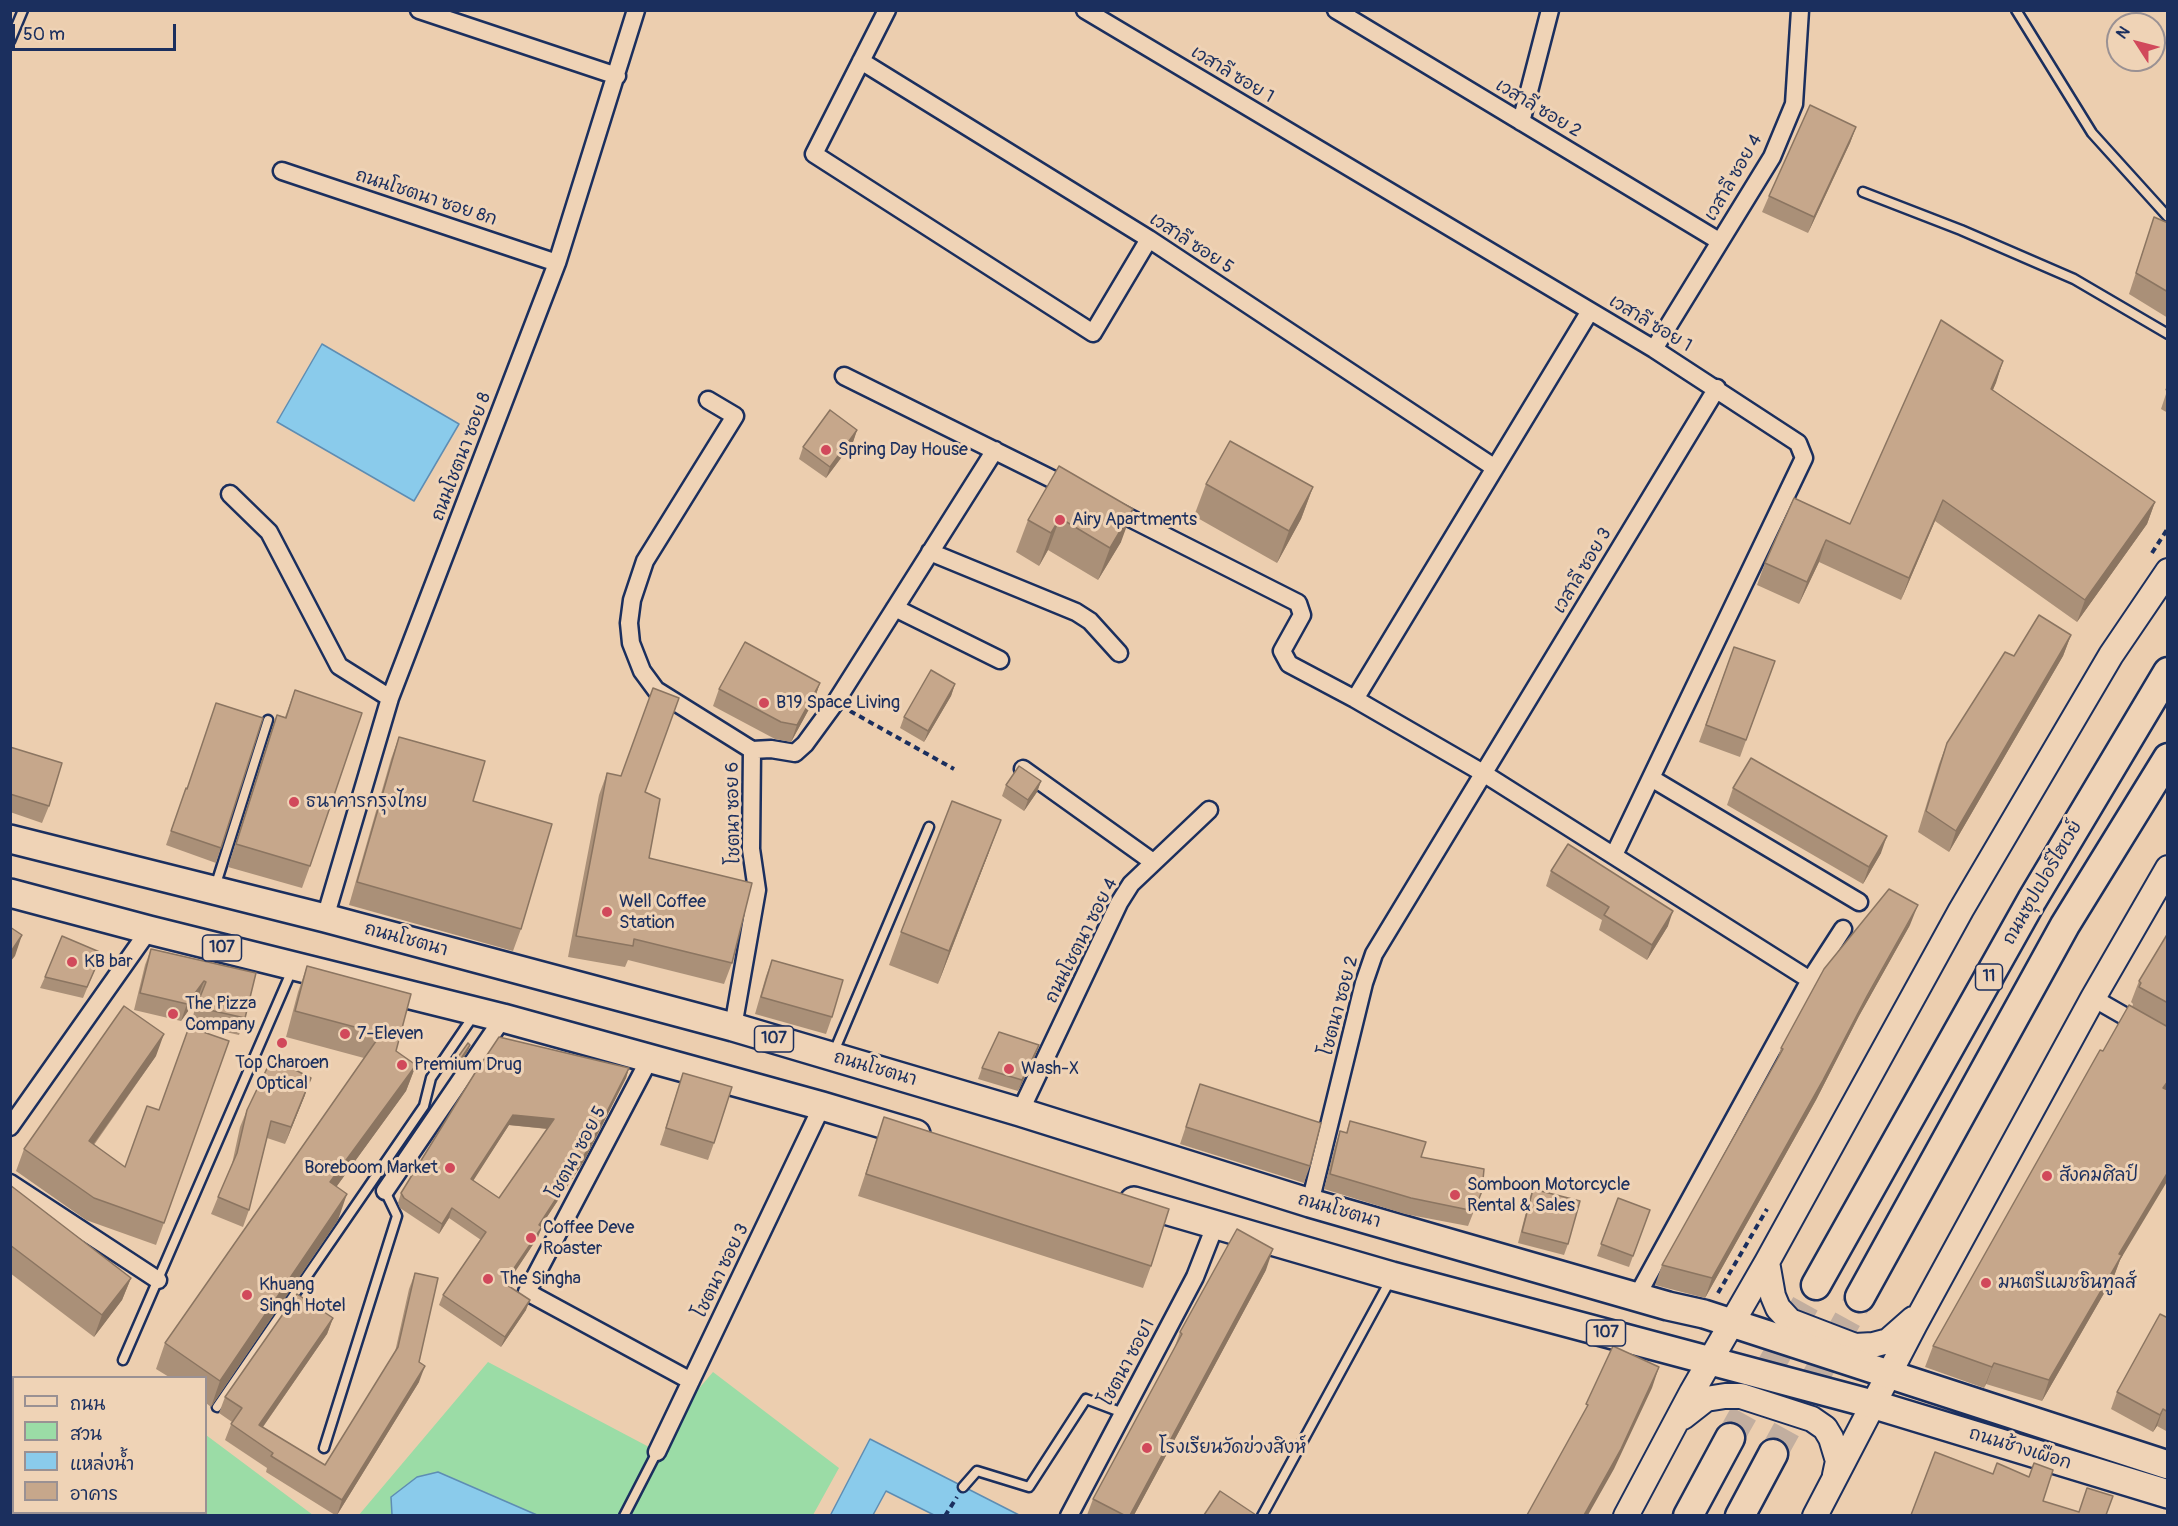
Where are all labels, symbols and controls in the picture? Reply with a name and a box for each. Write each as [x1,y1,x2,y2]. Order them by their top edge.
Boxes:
scale bar [15,12,178,50]
north arrow [2106,12,2166,72]
text: N [2112,22,2134,43]
text: 50 m [23,23,65,46]
street label: เวสาลี ซอย 1 [1187,42,1277,108]
street label: เวสาลี ซอย 2 [1491,75,1585,143]
street label: เวสาลี ซอย 4 [1701,131,1767,225]
street label: ถนนโชตนา ซอย 8ก [353,165,499,231]
street label: เวสาลี ซอย 5 [1145,209,1237,279]
street label: เวสาลี ซอย 1 [1605,291,1695,357]
street label: ถนนโชตนา ซอย 8 [428,390,496,524]
place label: Spring Day House [838,439,968,461]
marker: Spring Day House [819,443,833,457]
place label: Airy Apartments [1072,509,1197,531]
marker: Airy Apartments [1053,513,1067,527]
street label: เวสาลี ซอย 3 [1549,524,1617,618]
place label: B19 Space Living [776,692,900,714]
marker: B19 Space Living [757,696,771,710]
street label: โชตนา ซอย 6 [722,762,746,864]
place label: ธนาคารกรุงไทย [306,791,427,813]
marker: ธนาคารกรุงไทย [287,795,301,809]
street label: ถนนซุปเปอร์ไฮเวย์ [1999,817,2087,949]
street label: ถนนโชตนา ซอย 4 [1041,875,1123,1007]
place label: Well Coffee Station [619,891,706,934]
marker: Well Coffee Station [600,905,614,919]
street label: ถนนโชตนา [362,918,450,962]
road number: 107 [202,935,242,961]
place label: KB bar [84,951,133,973]
street label: โชตนา ซอย 2 [1316,954,1364,1058]
marker: KB bar [65,955,79,969]
road number: 11 [1976,964,2002,990]
place label: The Pizza Company [185,993,256,1036]
marker: The Pizza Company [166,1007,180,1021]
place label: 7-Eleven [357,1023,424,1045]
road number: 107 [754,1026,794,1052]
marker: 7-Eleven [338,1027,352,1041]
marker: Top Charoen Optical [275,1036,289,1050]
street label: ถนนโชตนา [831,1047,919,1091]
place label: Top Charoen Optical [235,1052,329,1094]
place label: Premium Drug [414,1054,522,1076]
marker: Premium Drug [395,1058,409,1072]
place label: Wash-X [1021,1058,1079,1080]
marker: Wash-X [1002,1062,1016,1076]
street label: โชตนา ซอย 5 [545,1103,611,1203]
place label: Boreboom Market [304,1157,438,1179]
marker: Boreboom Market [443,1161,457,1175]
place label: สังคมศิลป์ [2059,1165,2138,1187]
marker: สังคมศิลป์ [2040,1169,2054,1183]
place label: Somboon Motorcycle Rental & Sales [1467,1174,1630,1216]
marker: Somboon Motorcycle Rental & Sales [1448,1188,1462,1202]
street label: ถนนโชตนา [1295,1189,1383,1233]
place label: Coffee Deve Roaster [543,1217,634,1260]
street label: โชตนา ซอย 3 [690,1220,754,1322]
marker: Coffee Deve Roaster [524,1231,538,1245]
place label: The Singha [500,1268,581,1290]
marker: The Singha [481,1272,495,1286]
place label: มนตรีแมชชินทูลส์ [1998,1272,2136,1294]
place label: Khuang Singh Hotel [259,1274,346,1316]
marker: มนตรีแมชชินทูลส์ [1979,1276,1993,1290]
marker: Khuang Singh Hotel [240,1288,254,1302]
street label: โชตนา ซอย1 [1096,1316,1160,1410]
road number: 107 [1586,1320,1626,1346]
legend [12,1376,207,1514]
text: ถนน [70,1393,105,1416]
text: สวน [70,1423,102,1446]
street label: ถนนช้างเผือก [1966,1423,2074,1475]
place label: โรงเรียนวัดข่วงสิงห์ [1159,1437,1307,1459]
marker: โรงเรียนวัดข่วงสิงห์ [1140,1441,1154,1455]
text: แหล่งน้ำ [70,1453,134,1476]
text: อาคาร [70,1483,118,1506]

